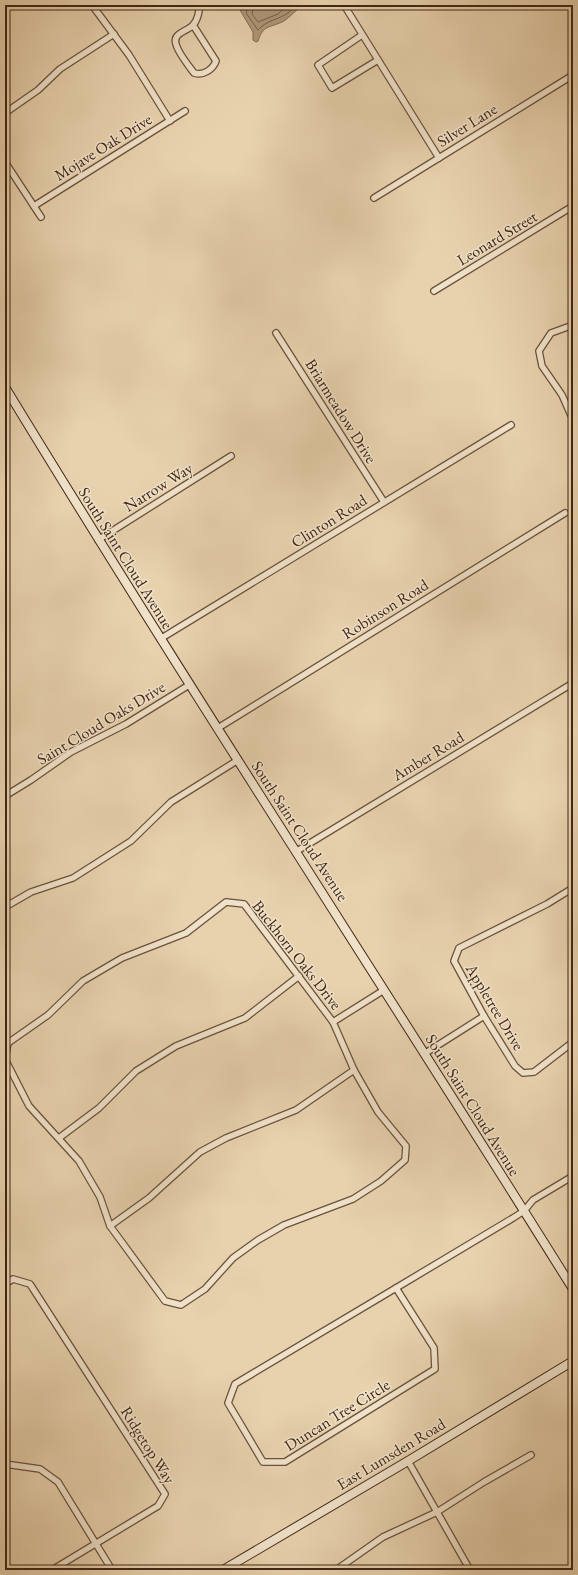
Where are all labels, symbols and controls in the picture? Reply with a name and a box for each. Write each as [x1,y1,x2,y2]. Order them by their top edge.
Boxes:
street label: Silver Lane [433,98,501,152]
street label: Mojave Oak Drive [50,109,156,185]
street label: Leonard Street [453,206,541,270]
street label: Briarmeadow Drive [300,355,382,467]
street label: Narrow Way [119,457,197,517]
street label: South Saint Cloud Avenue [74,483,178,633]
street label: Clinton Road [287,489,372,553]
street label: Robinson Road [338,574,433,644]
street label: Saint Cloud Oaks Drive [33,676,169,770]
street label: Amber Road [387,726,468,786]
street label: South Saint Cloud Avenue [247,757,353,905]
street label: Buckhorn Oaks Drive [248,896,346,1014]
street label: Appletree Drive [460,959,529,1054]
street label: South Saint Cloud Avenue [421,1030,525,1180]
street label: Duncan Tree Circle [280,1374,394,1456]
street label: Ridgetop Way [116,1402,181,1488]
street label: East Lumsden Road [333,1413,450,1495]

